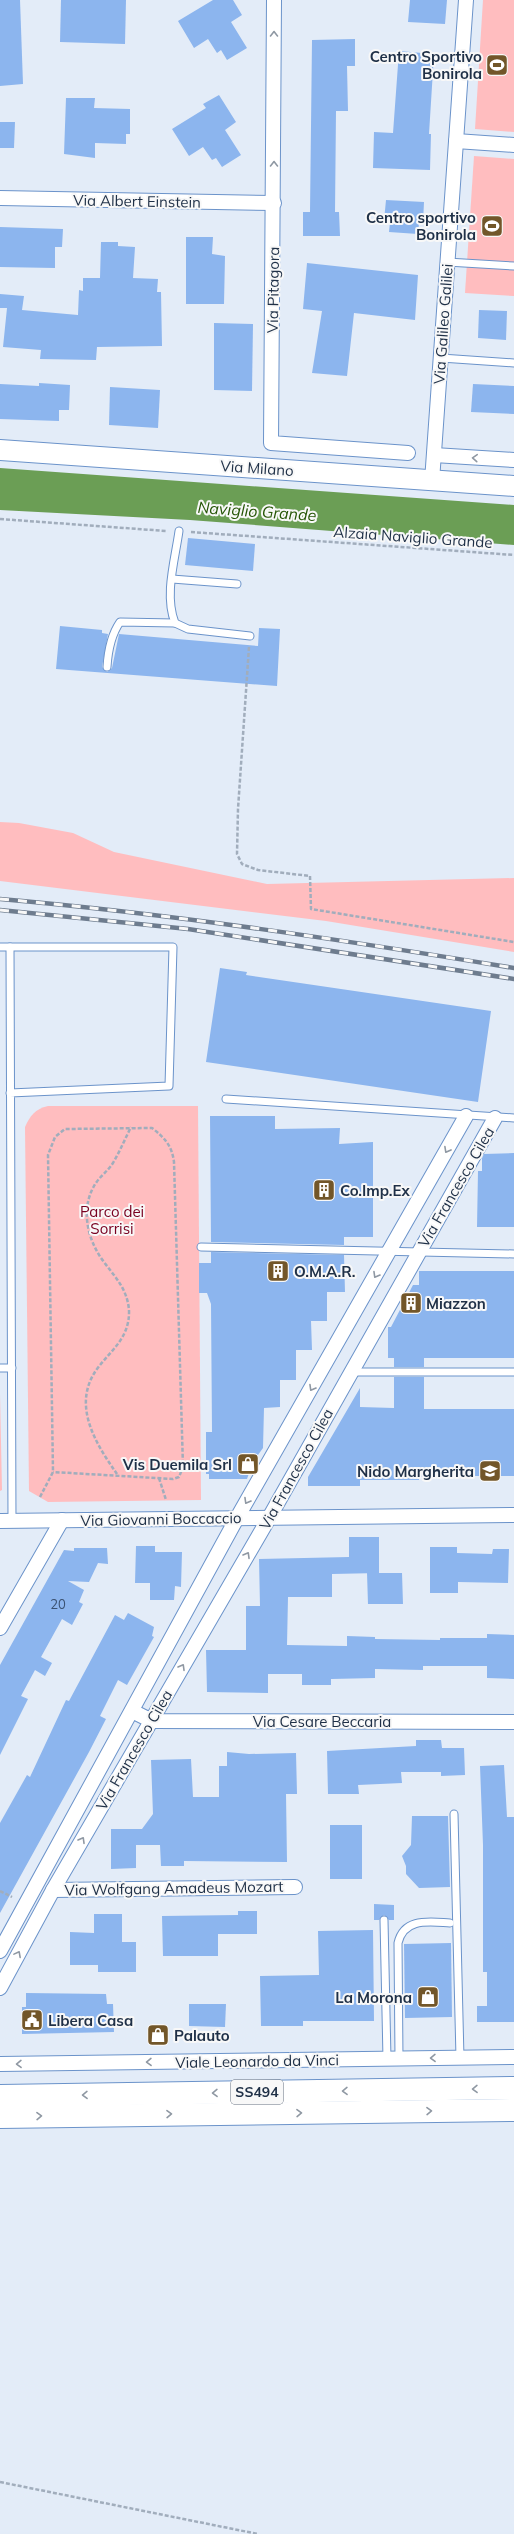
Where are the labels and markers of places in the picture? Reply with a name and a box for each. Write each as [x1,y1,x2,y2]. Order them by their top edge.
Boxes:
place label: Centro Sportivo Bonirola [370,47,482,83]
sports icon: Centro Sportivo Bonirola [484,52,510,78]
place label: Centro sportivo Bonirola [366,208,476,244]
sports icon: Centro sportivo Bonirola [479,213,505,239]
building icon: Co.Imp.Ex [311,1177,337,1203]
place label: Co.Imp.Ex [340,1181,411,1200]
building icon: O.M.A.R. [265,1258,291,1284]
place label: O.M.A.R. [294,1262,356,1281]
building icon: Miazzon [398,1290,424,1316]
place label: Miazzon [426,1294,486,1313]
shop icon: Vis Duemila Srl [235,1451,261,1477]
place label: Vis Duemila Srl [122,1455,232,1474]
school or university icon: Nido Margherita [477,1458,503,1484]
place label: Nido Margherita [357,1462,474,1481]
shop icon: La Morona [415,1984,441,2010]
place label: La Morona [335,1988,412,2007]
public building icon: Libera Casa [19,2007,45,2033]
place label: Libera Casa [48,2011,133,2030]
shop icon: Palauto [145,2022,171,2048]
place label: Palauto [174,2026,230,2045]

